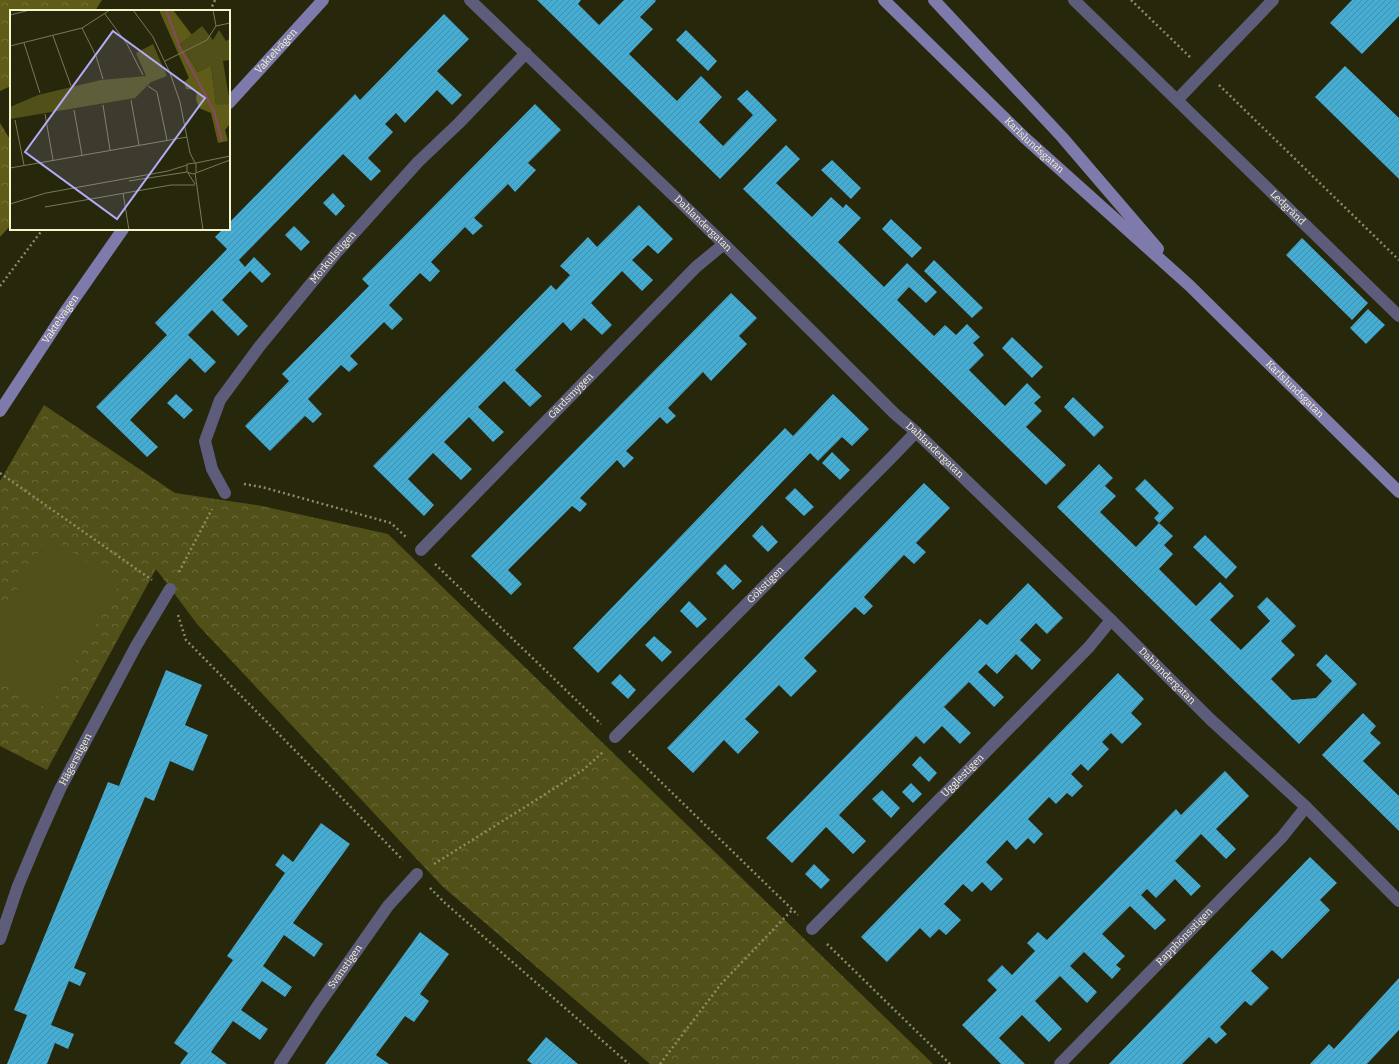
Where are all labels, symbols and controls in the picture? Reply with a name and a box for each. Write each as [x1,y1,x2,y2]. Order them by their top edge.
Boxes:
inset map [10,10,230,230]
street label: Vaktelvägen [253,26,300,76]
street label: Karlslundsgatan [1002,115,1067,176]
street label: Ledgränd [1268,188,1308,227]
street label: Dahlandergatan [672,193,735,255]
street label: Morkullstigen [308,228,359,286]
street label: Vaktelvägen [40,292,82,346]
street label: Karlslundsgatan [1263,358,1327,421]
street label: Gärdsmygen [546,370,596,421]
street label: Dahlandergatan [903,420,966,481]
street label: Gökstigen [745,563,787,606]
street label: Dahlandergatan [1136,645,1198,707]
street label: Hägerstigen [57,731,95,788]
street label: Ugglestigen [939,751,987,800]
street label: Rapphönsstigen [1154,905,1216,968]
street label: Svanstigen [326,942,365,991]

